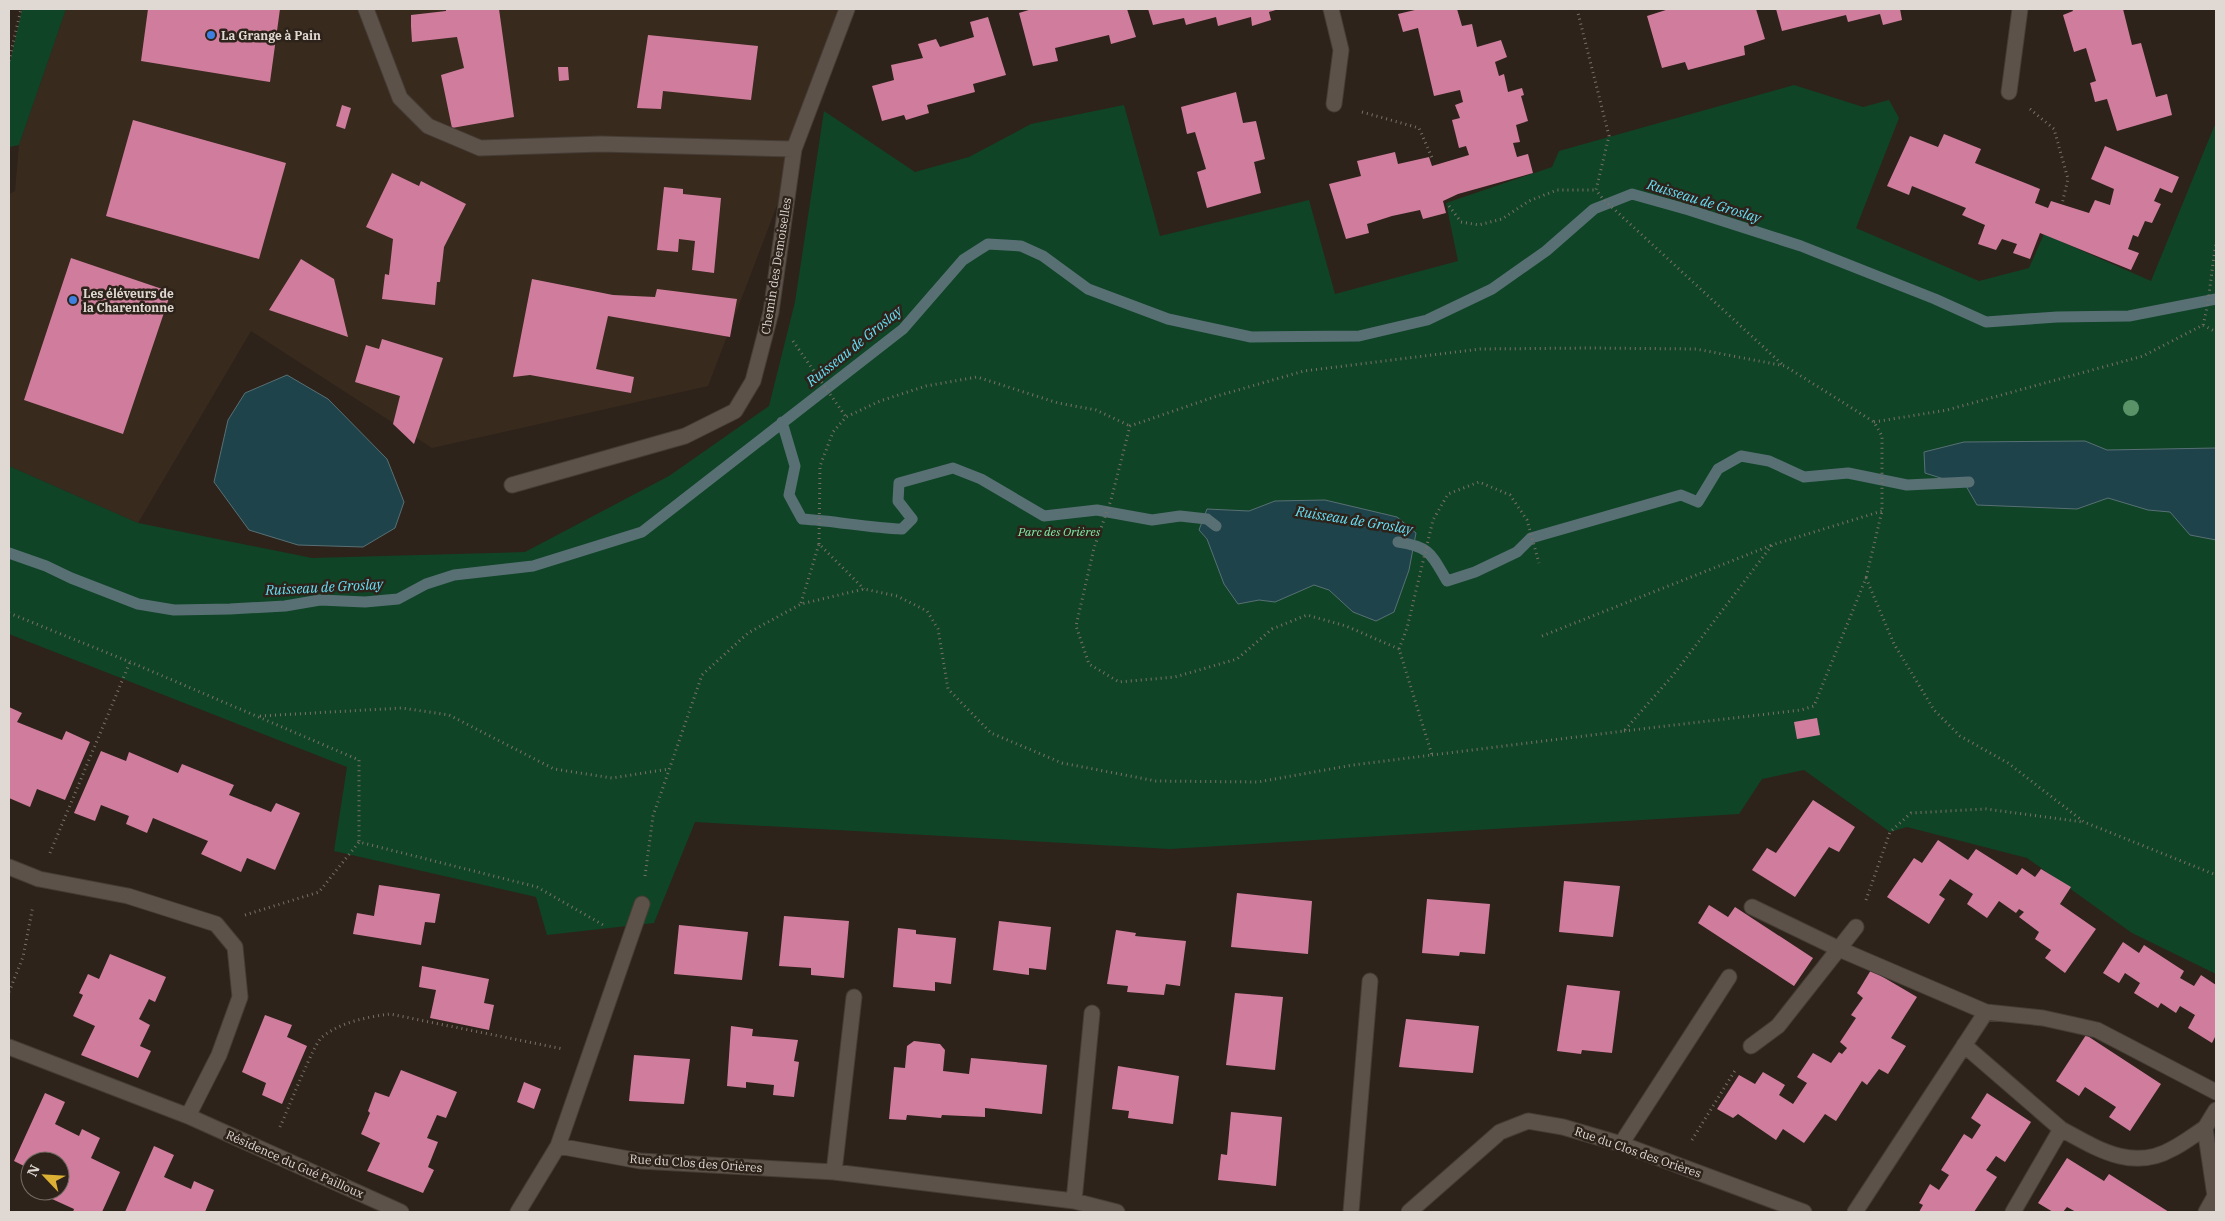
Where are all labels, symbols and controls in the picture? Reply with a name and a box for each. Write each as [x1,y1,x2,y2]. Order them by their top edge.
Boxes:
place label: La Grange à Pain [221,28,321,43]
marker: La Grange à Pain [205,29,217,41]
water label: Ruisseau de Groslay [1644,175,1765,227]
street label: Chemin des Demoiselles [758,196,794,336]
place label: Les éléveurs de la Charentonne [83,286,174,315]
marker: Les éléveurs de la Charentonne [67,294,79,306]
water label: Ruisseau de Groslay [802,301,907,391]
water label: Ruisseau de Groslay [1293,502,1415,538]
park label: Parc des Orières [1017,524,1101,539]
water label: Ruisseau de Groslay [264,575,385,599]
street label: Rue du Clos des Orières [1573,1123,1703,1181]
street label: Résidence du Gué Pailloux [224,1127,366,1201]
north arrow [20,1151,70,1201]
street label: Rue du Clos des Orières [629,1151,763,1175]
text: N [23,1162,44,1179]

